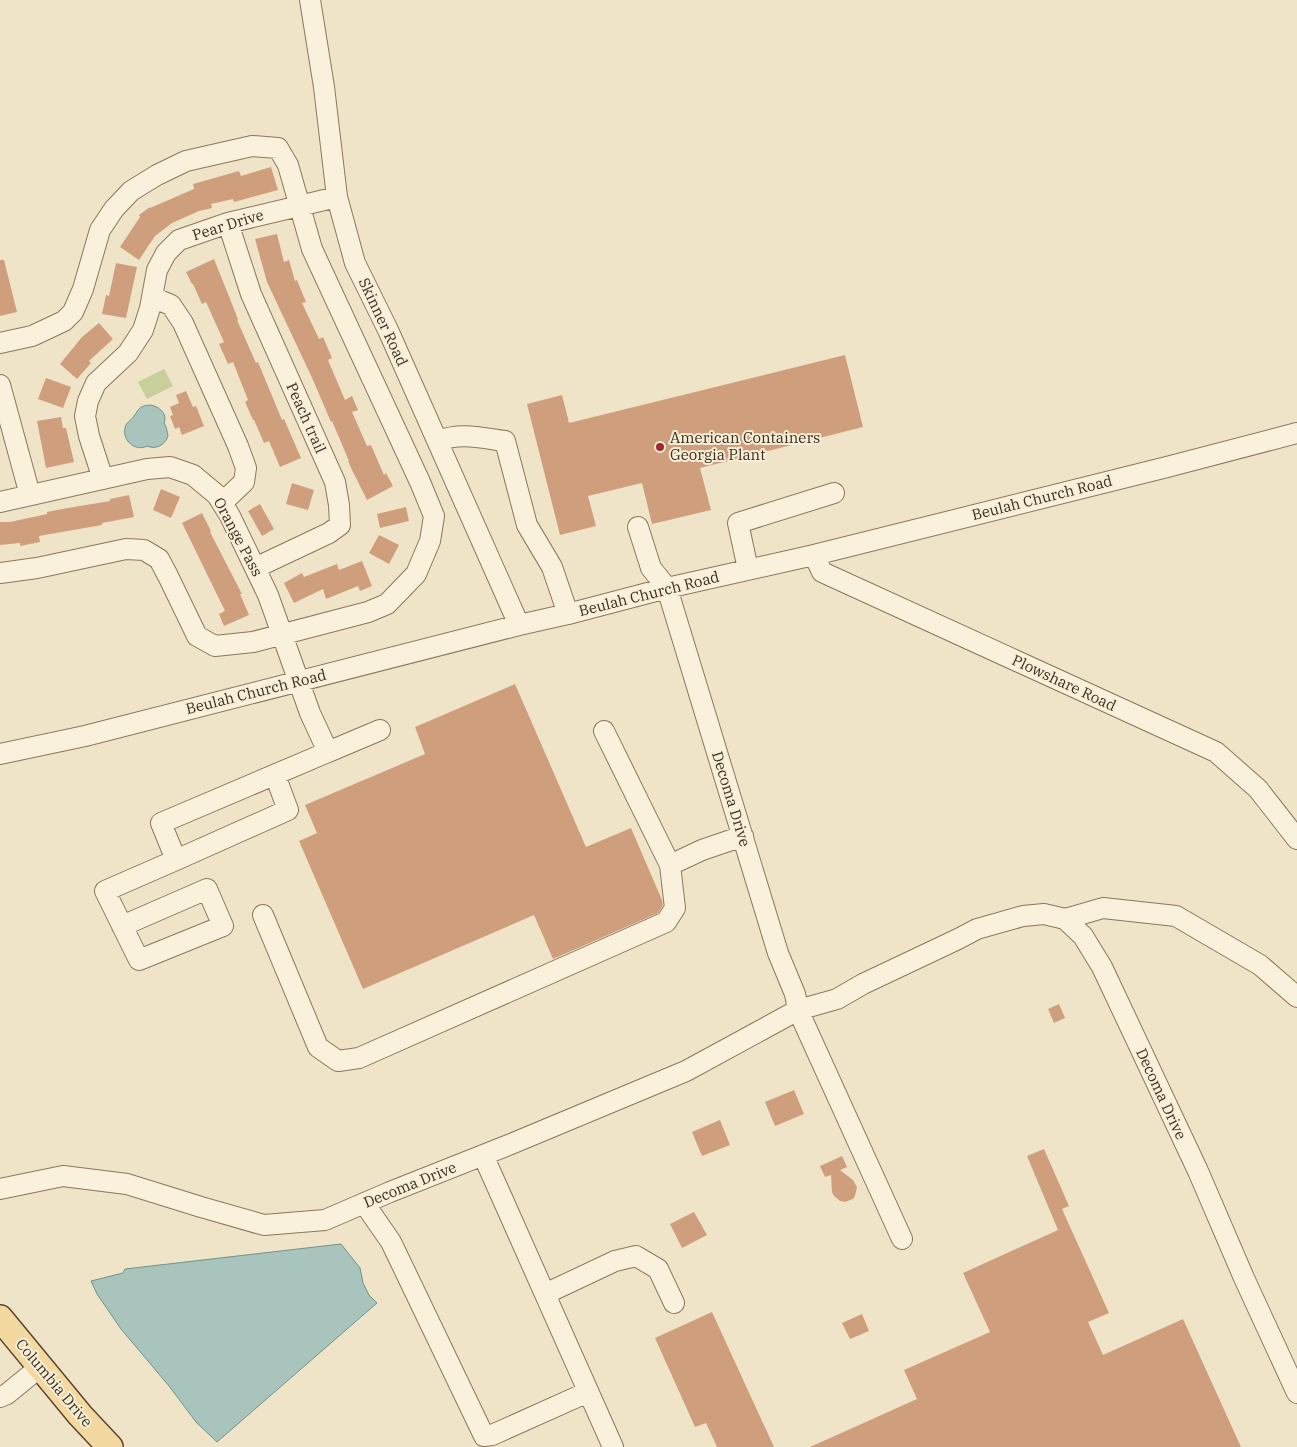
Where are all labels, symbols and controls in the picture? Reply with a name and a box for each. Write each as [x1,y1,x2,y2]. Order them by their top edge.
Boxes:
street label: Pear Drive [190,205,266,244]
street label: Skinner Road [355,275,412,369]
street label: Peach trail [282,379,330,456]
place label: American Containers Georgia Plant [670,428,820,464]
marker: American Containers Georgia Plant [654,441,666,453]
street label: Beulah Church Road [970,471,1114,524]
street label: Orange Pass [210,494,267,579]
street label: Beulah Church Road [577,567,721,620]
street label: Plowshare Road [1009,650,1119,715]
street label: Beulah Church Road [184,665,328,718]
street label: Decoma Drive [708,749,755,849]
street label: Decoma Drive [1132,1045,1191,1142]
street label: Decoma Drive [361,1157,459,1212]
street label: Columbia Drive [12,1335,97,1431]

